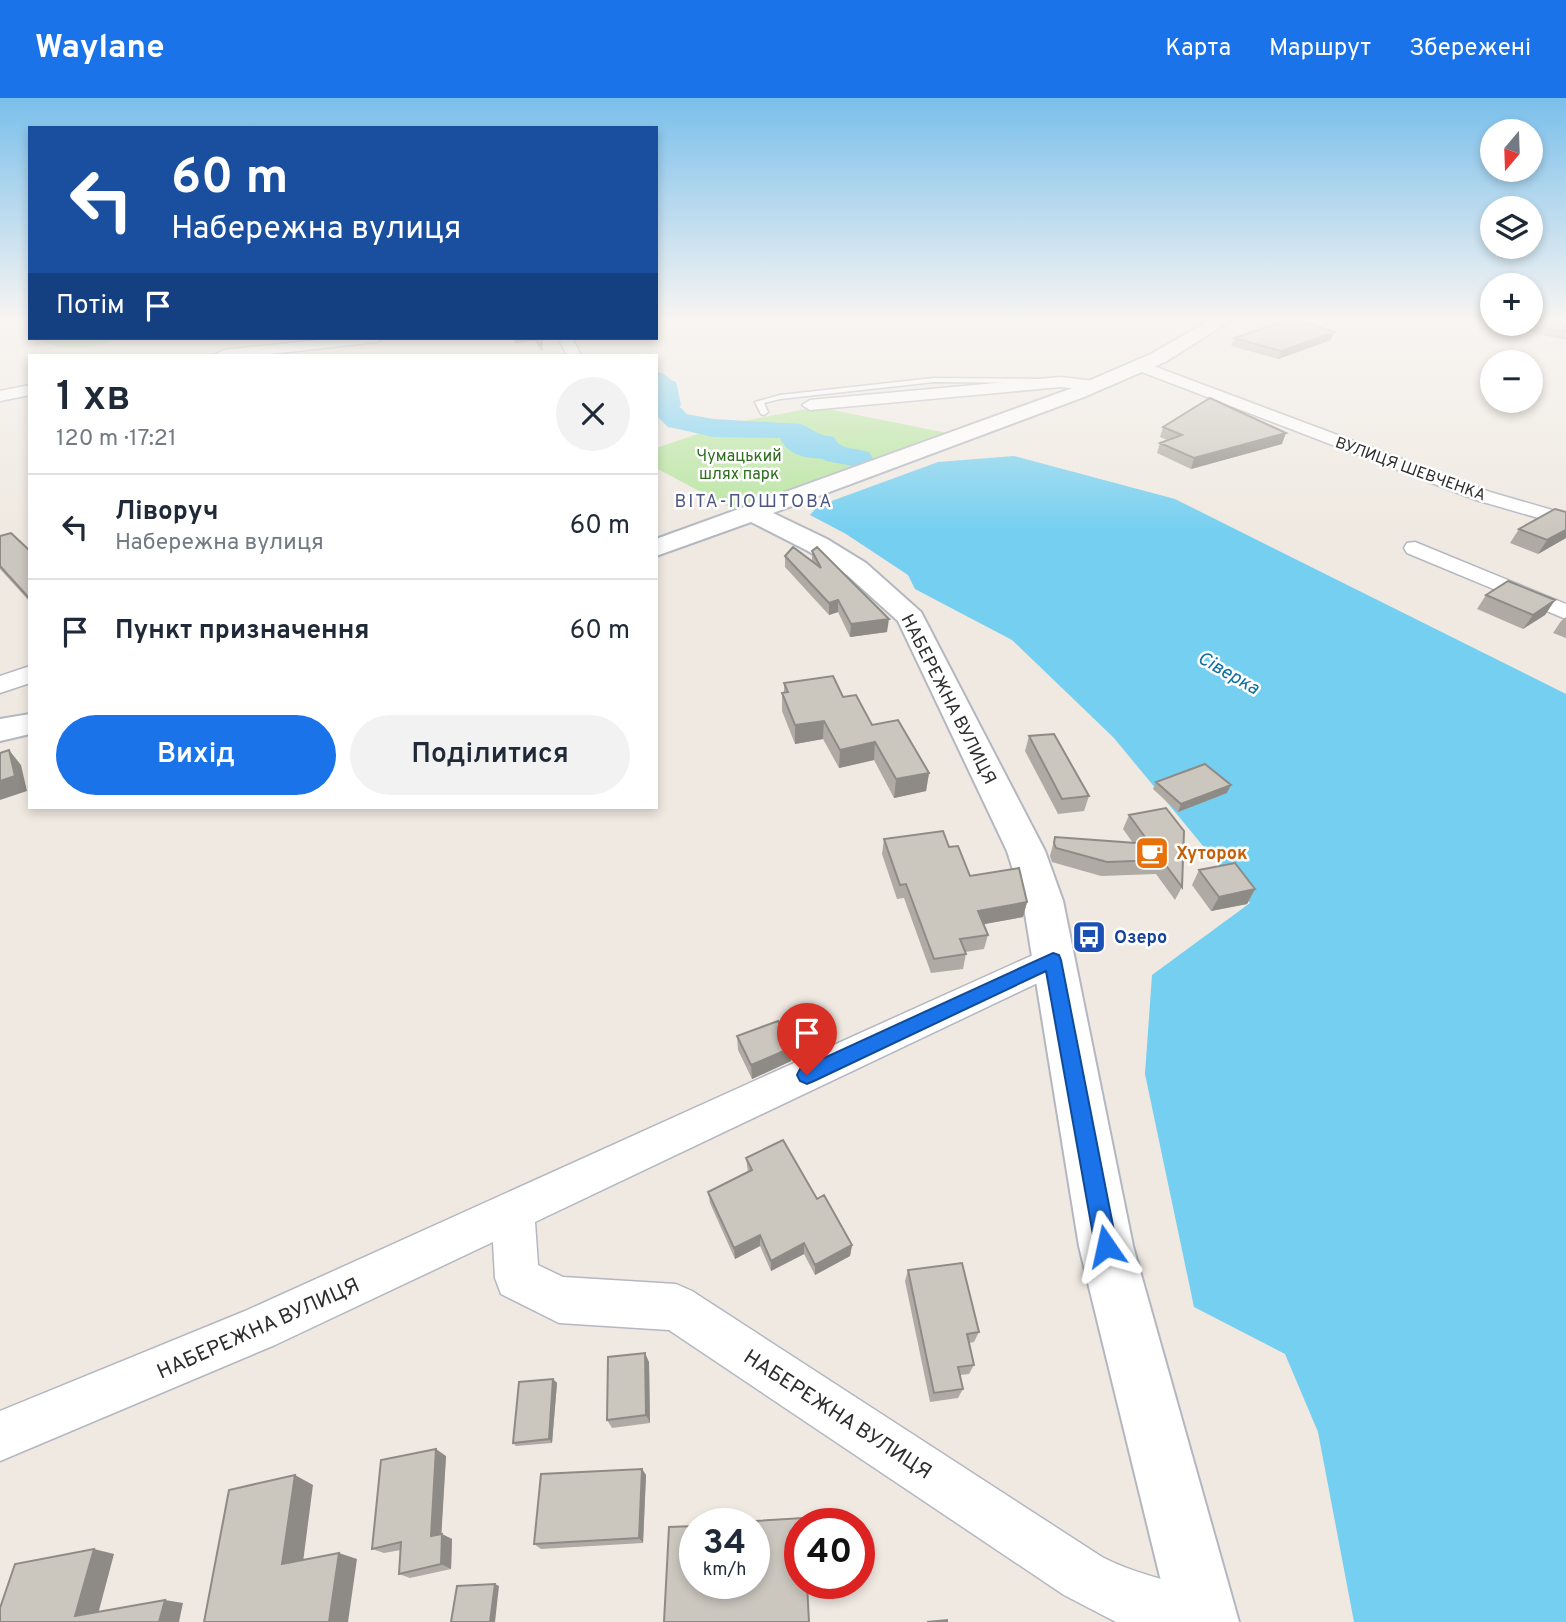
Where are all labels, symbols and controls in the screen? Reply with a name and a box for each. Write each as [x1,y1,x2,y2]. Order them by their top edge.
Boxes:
text: Waylane [35,28,165,70]
text: Карта [1165,34,1231,64]
text: Маршрут [1269,34,1371,64]
text: Збережені [1409,34,1531,64]
north arrow [1480,119,1544,182]
map controls [1480,119,1543,413]
text: 60 m [171,149,289,211]
icon: left [56,154,147,245]
button: layers [1480,196,1543,259]
text: Набережна вулиця [171,210,461,250]
button: + [1480,273,1543,336]
icon: arrive [139,287,177,325]
text: Потім [56,290,125,323]
button: − [1480,350,1543,413]
text: 1 хв [56,372,131,425]
button: close [556,377,630,451]
text: 120 m · 17:21 [56,425,177,454]
street label: ВУЛИЦЯ ШЕВЧЕНКА [1332,433,1488,506]
park label: Чумацький шлях парк [696,447,782,485]
district label: ВІТА-ПОШТОВА [674,491,834,514]
text: Ліворуч [115,496,218,529]
icon: left [56,508,94,546]
text: 60 m [570,510,630,543]
text: Набережна вулиця [115,529,324,558]
street label: НАБЕРЕЖНА ВУЛИЦЯ [895,611,1001,789]
icon: arrive [56,613,94,651]
text: Пункт призначення [115,615,369,648]
text: 60 m [570,615,630,648]
water label: Сіверка [1193,646,1263,701]
button: Вихід [56,715,336,795]
button: Поділитися [350,715,630,795]
cafe icon: Хуторок [1133,834,1171,872]
place label: Хуторок [1176,843,1248,866]
bus stop icon: Озеро [1070,918,1108,956]
place label: Озеро [1114,927,1167,950]
pin [777,1003,837,1075]
icon: arrive [788,1014,826,1052]
position arrow [1069,1209,1143,1283]
street label: НАБЕРЕЖНА ВУЛИЦЯ [153,1272,364,1386]
street label: НАБЕРЕЖНА ВУЛИЦЯ [738,1344,936,1486]
speed limit sign: 40 [784,1508,875,1599]
text: 34 [703,1522,746,1566]
text: km/h [703,1559,746,1582]

